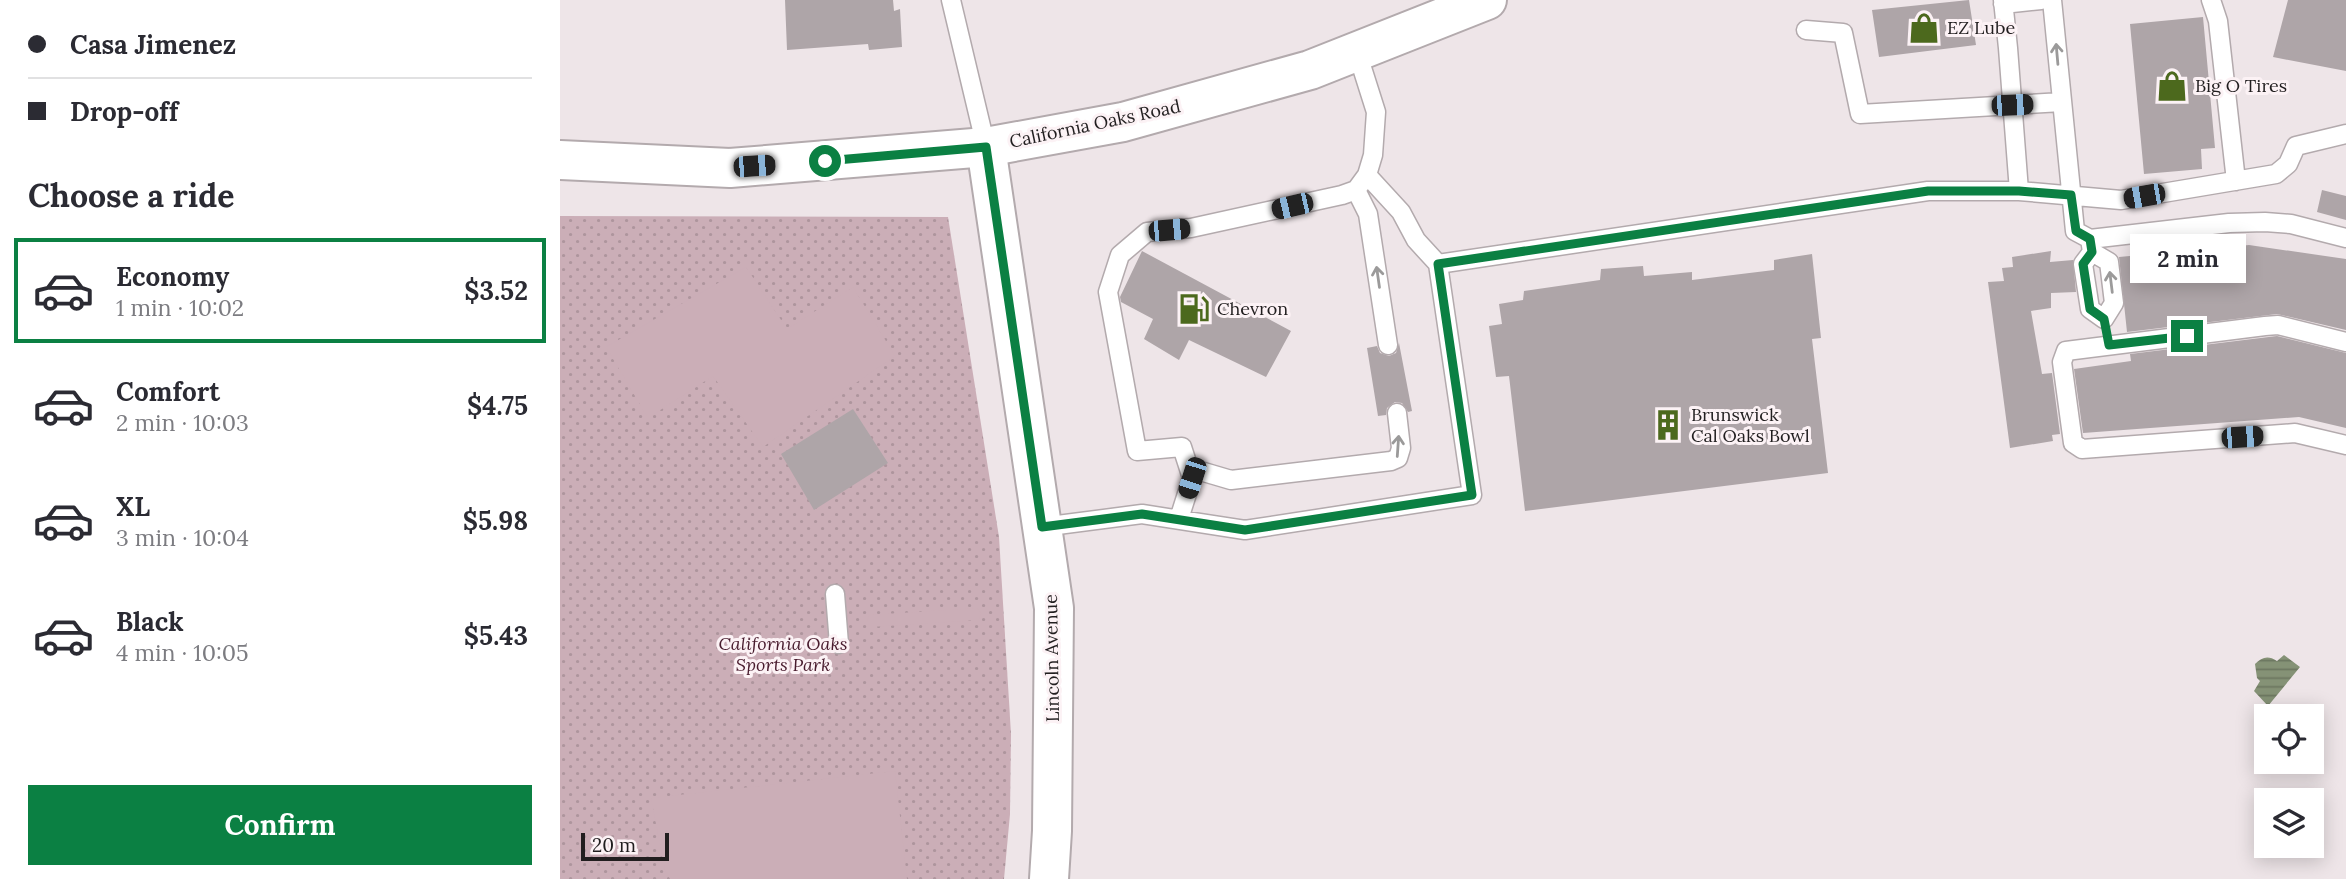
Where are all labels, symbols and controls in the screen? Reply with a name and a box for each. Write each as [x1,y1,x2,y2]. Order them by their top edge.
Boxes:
shop icon: EZ Lube [1907,11,1941,45]
place label: EZ Lube [1947,16,2016,39]
text: Casa Jimenez [70,28,236,61]
one-way arrow [2050,43,2063,66]
shop icon: Big O Tires [2155,69,2189,103]
place label: Big O Tires [2195,74,2287,97]
street label: California Oaks Road [1007,94,1183,153]
car [1991,94,2034,116]
text: Drop-off [70,95,178,128]
route start [809,145,841,177]
car [733,154,776,178]
text: Choose a ride [28,175,235,216]
car [2122,182,2167,210]
car [1270,191,1315,221]
car [1148,218,1191,242]
callout: 2 min [2129,234,2245,284]
text: 2 min [2157,244,2219,273]
icon: car [32,259,95,322]
text: Economy [116,260,229,293]
one-way arrow [1371,266,1384,289]
one-way arrow [2105,271,2118,294]
text: $3.52 [464,274,528,307]
fuel station icon: Chevron [1177,292,1211,326]
text: 1 min · 10:02 [116,293,244,322]
place label: Chevron [1217,297,1288,320]
route end [2171,320,2203,352]
icon: car [32,374,95,437]
text: Comfort [116,375,220,408]
text: $4.75 [467,389,528,422]
place label: Brunswick Cal Oaks Bowl [1691,403,1810,447]
text: 2 min · 10:03 [116,408,249,437]
building icon: Brunswick Cal Oaks Bowl [1651,408,1685,442]
car [2221,425,2264,449]
one-way arrow [1392,435,1405,458]
car [1176,455,1209,501]
icon: car [32,489,95,552]
text: XL [116,490,150,523]
text: $5.98 [463,504,528,537]
text: 3 min · 10:04 [116,523,249,552]
street label: Lincoln Avenue [1039,594,1064,722]
icon: car [32,604,95,667]
text: Black [116,605,184,638]
text: $5.43 [464,619,528,652]
park label: California Oaks Sports Park [719,632,847,676]
text: 4 min · 10:05 [116,638,249,667]
map controls [2254,704,2324,858]
button: locate [2254,704,2324,774]
button: Confirm [28,785,532,865]
button: layers [2254,788,2324,858]
scale bar [581,830,668,862]
text: 20 m [592,833,636,857]

